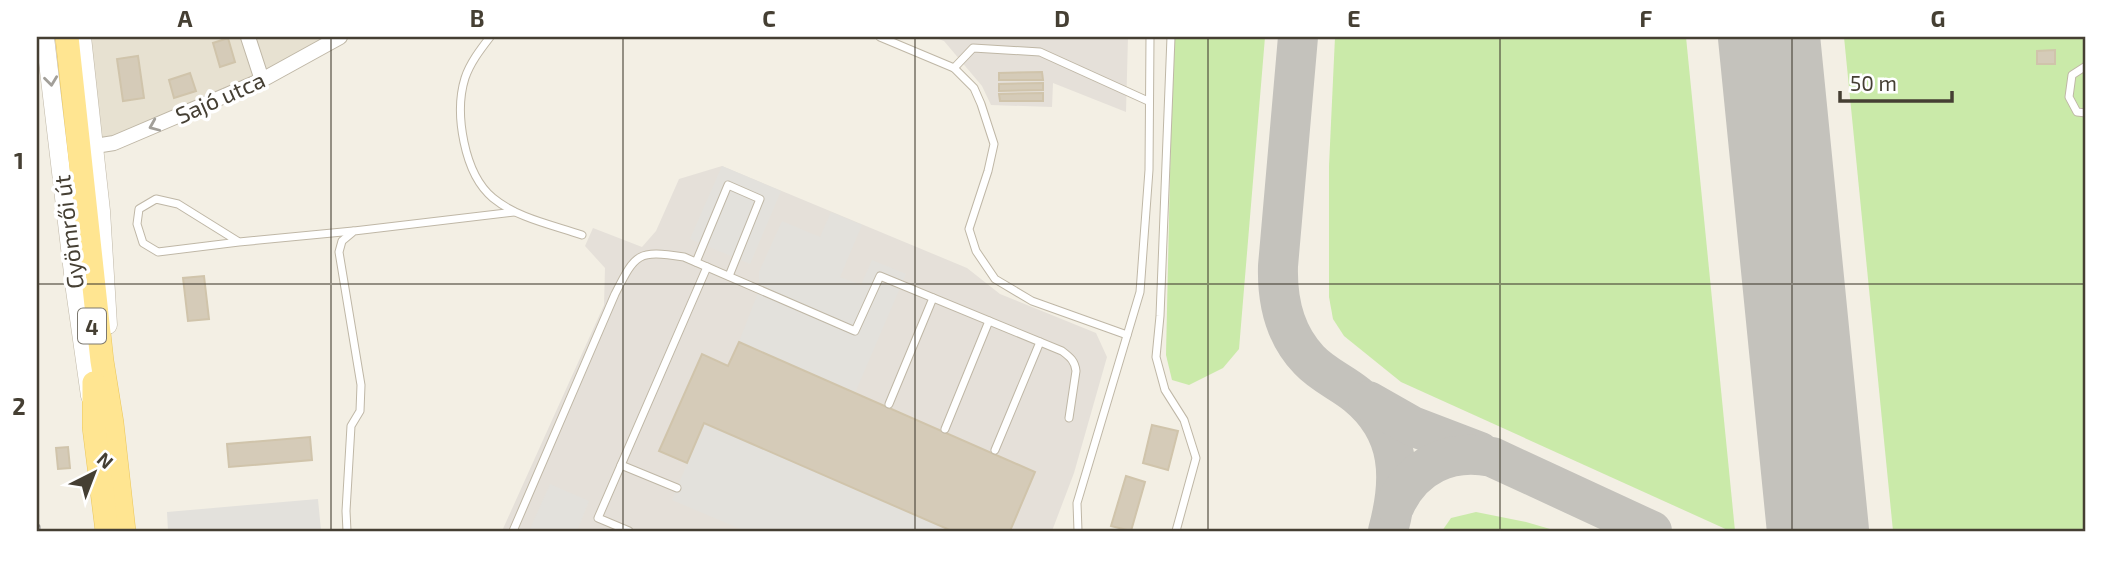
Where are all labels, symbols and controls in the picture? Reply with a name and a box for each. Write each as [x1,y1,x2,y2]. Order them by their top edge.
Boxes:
text: A [177,4,193,32]
text: B [470,4,484,32]
text: C [762,4,776,32]
text: D [1054,4,1070,32]
text: E [1347,4,1361,32]
text: F [1640,4,1653,32]
text: G [1931,4,1945,32]
scale bar [1840,60,1952,104]
street label: Sajó utca [171,65,269,129]
text: 50 m [1850,70,1897,95]
one-way arrow [43,75,58,87]
one-way arrow [148,118,161,132]
text: 1 [14,146,24,174]
street label: Gyömrői út [47,173,89,290]
road number: 4 [78,308,106,344]
text: 2 [12,392,26,420]
north arrow [60,438,130,508]
text: N [93,447,119,473]

